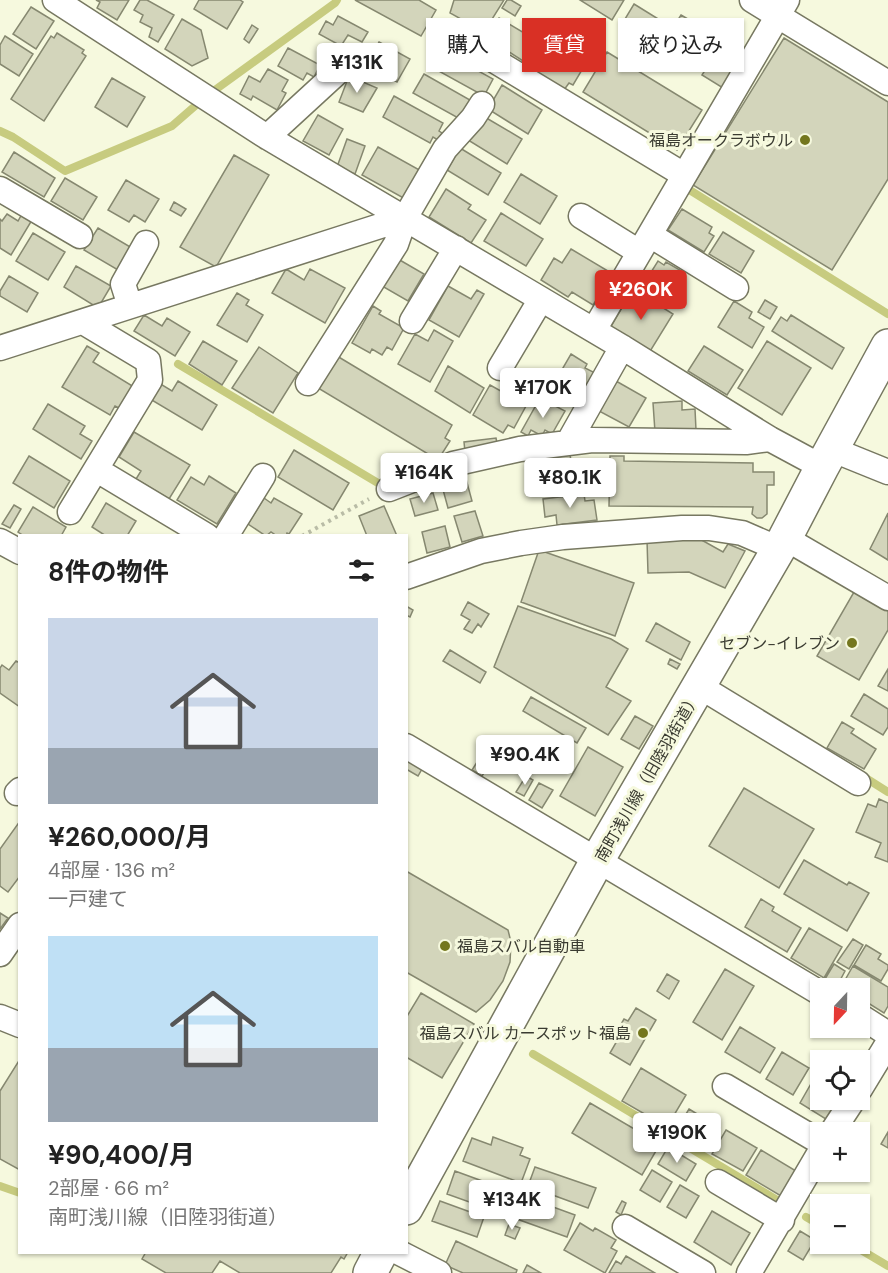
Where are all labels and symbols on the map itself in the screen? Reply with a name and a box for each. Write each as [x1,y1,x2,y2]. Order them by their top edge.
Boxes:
pin: ¥131K [315,43,399,94]
place label: 福島オークラボウル [649,130,793,151]
marker: 福島オークラボウル [798,133,812,147]
pin: ¥260K [599,270,683,321]
pin: ¥170K [501,368,585,419]
pin: ¥164K [382,453,466,504]
pin: ¥80.1K [521,458,619,509]
place label: セブン-イレブン [719,633,840,654]
marker: セブン-イレブン [845,636,859,650]
street label: 南町浅川線（旧陸羽街道） [590,689,705,866]
pin: ¥90.4K [476,735,574,786]
place label: 福島スバル自動車 [457,936,585,957]
marker: 福島スバル自動車 [438,939,452,953]
north arrow [810,978,870,1038]
place label: 福島スバル カースポット福島 [420,1023,631,1044]
marker: 福島スバル カースポット福島 [636,1026,650,1040]
pin: ¥190K [635,1113,719,1164]
pin: ¥134K [470,1180,554,1231]

